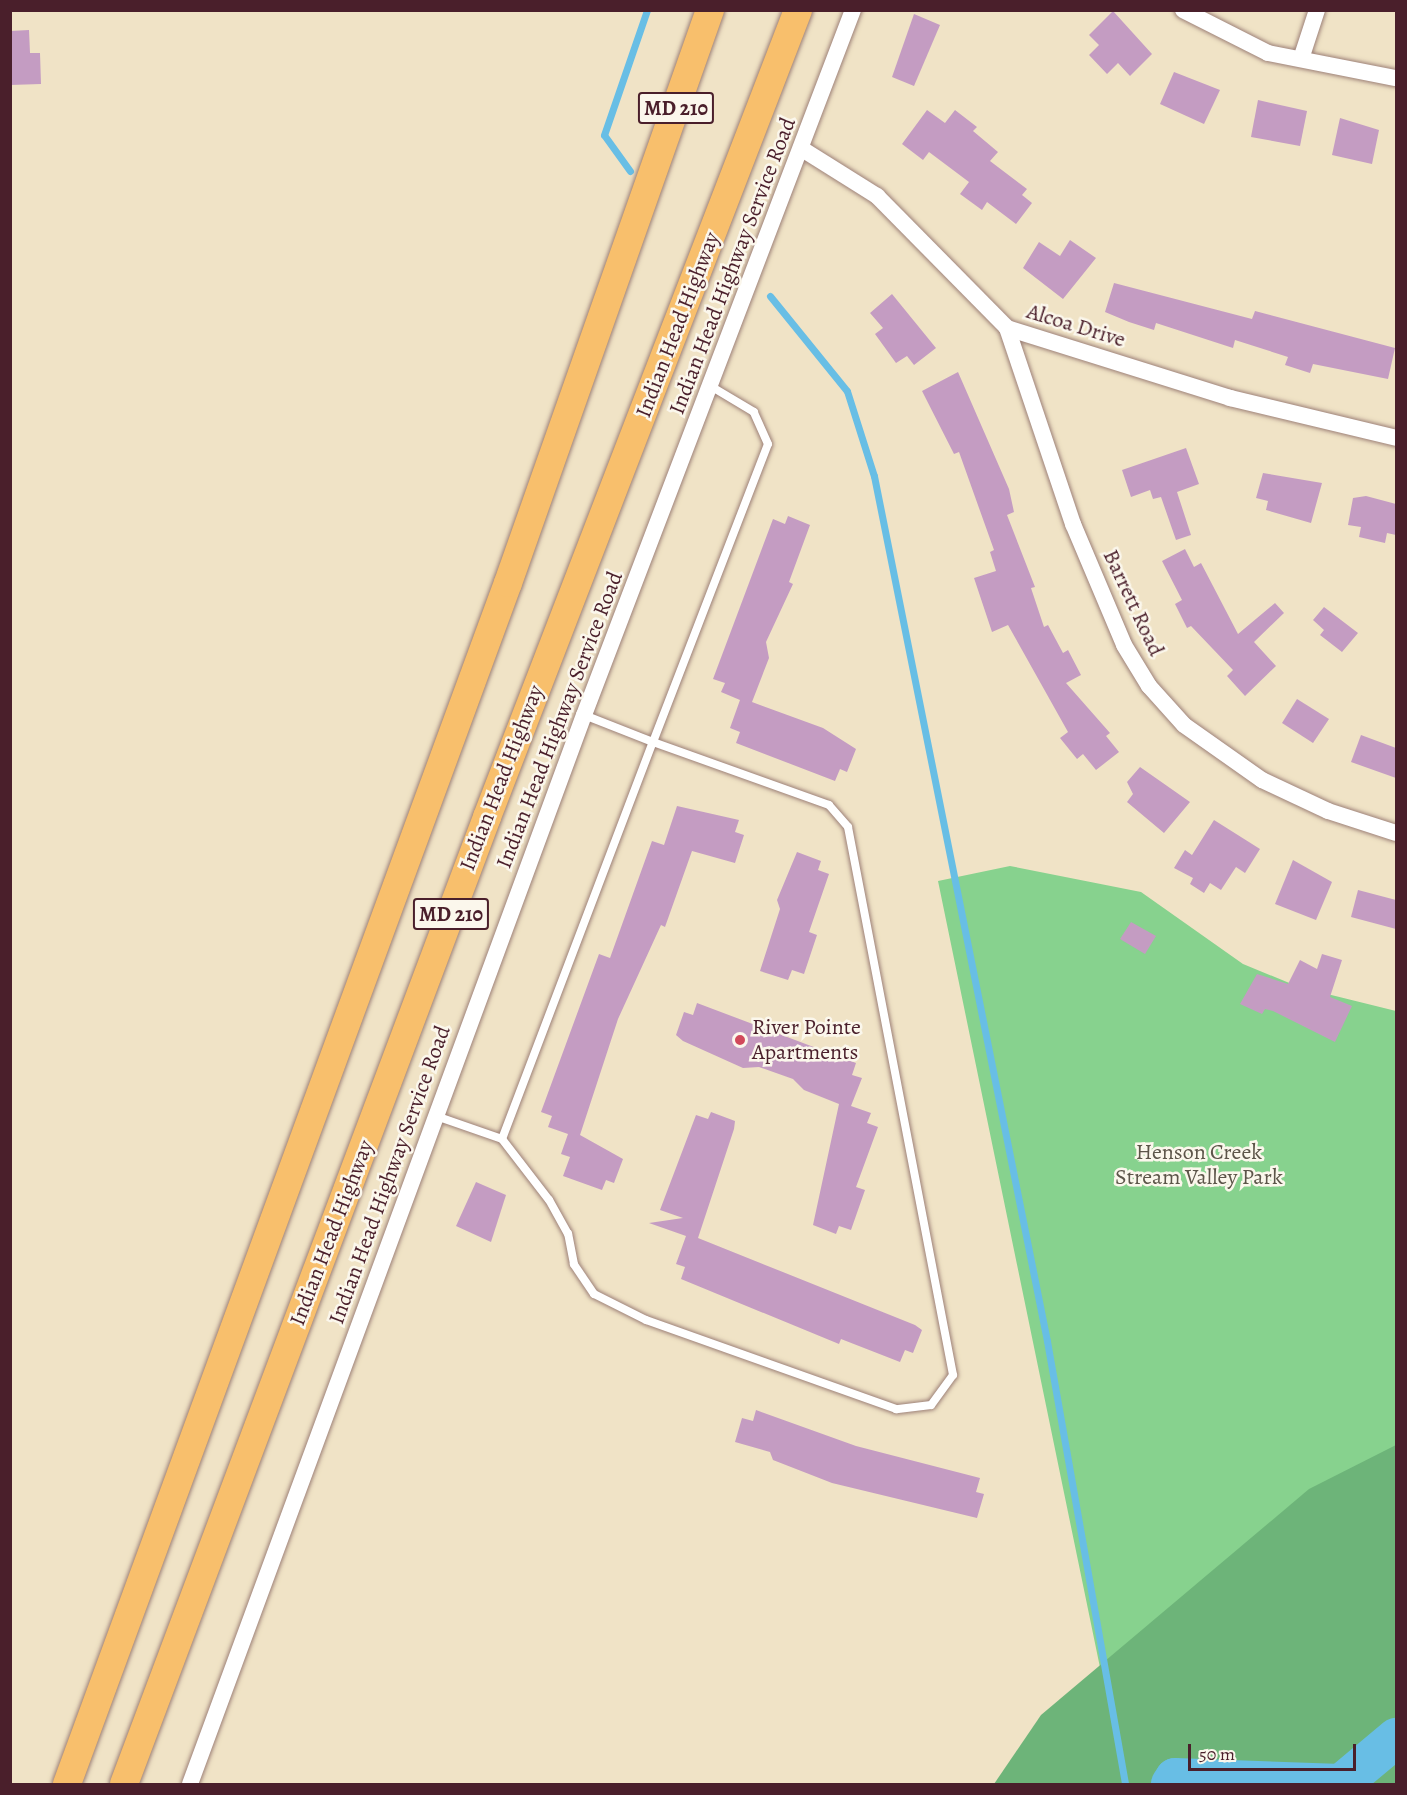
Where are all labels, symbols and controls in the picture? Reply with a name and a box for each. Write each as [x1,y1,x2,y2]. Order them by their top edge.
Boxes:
road number: MD 210 [637,90,715,126]
street label: Indian Head Highway Service Road [664,114,802,418]
street label: Indian Head Highway [630,228,726,422]
street label: Alcoa Drive [1023,299,1129,353]
street label: Barrett Road [1097,546,1169,660]
street label: Indian Head Highway Service Road [491,568,629,872]
street label: Indian Head Highway [454,681,550,875]
road number: MD 210 [412,896,490,932]
place label: River Pointe Apartments [752,1014,861,1066]
street label: Indian Head Highway Service Road [324,1022,456,1328]
marker: River Pointe Apartments [733,1033,747,1047]
street label: Indian Head Highway [284,1136,380,1330]
park label: Henson Creek Stream Valley Park [1115,1139,1283,1190]
scale bar [1191,1732,1359,1770]
text: 50 m [1199,1742,1235,1766]

